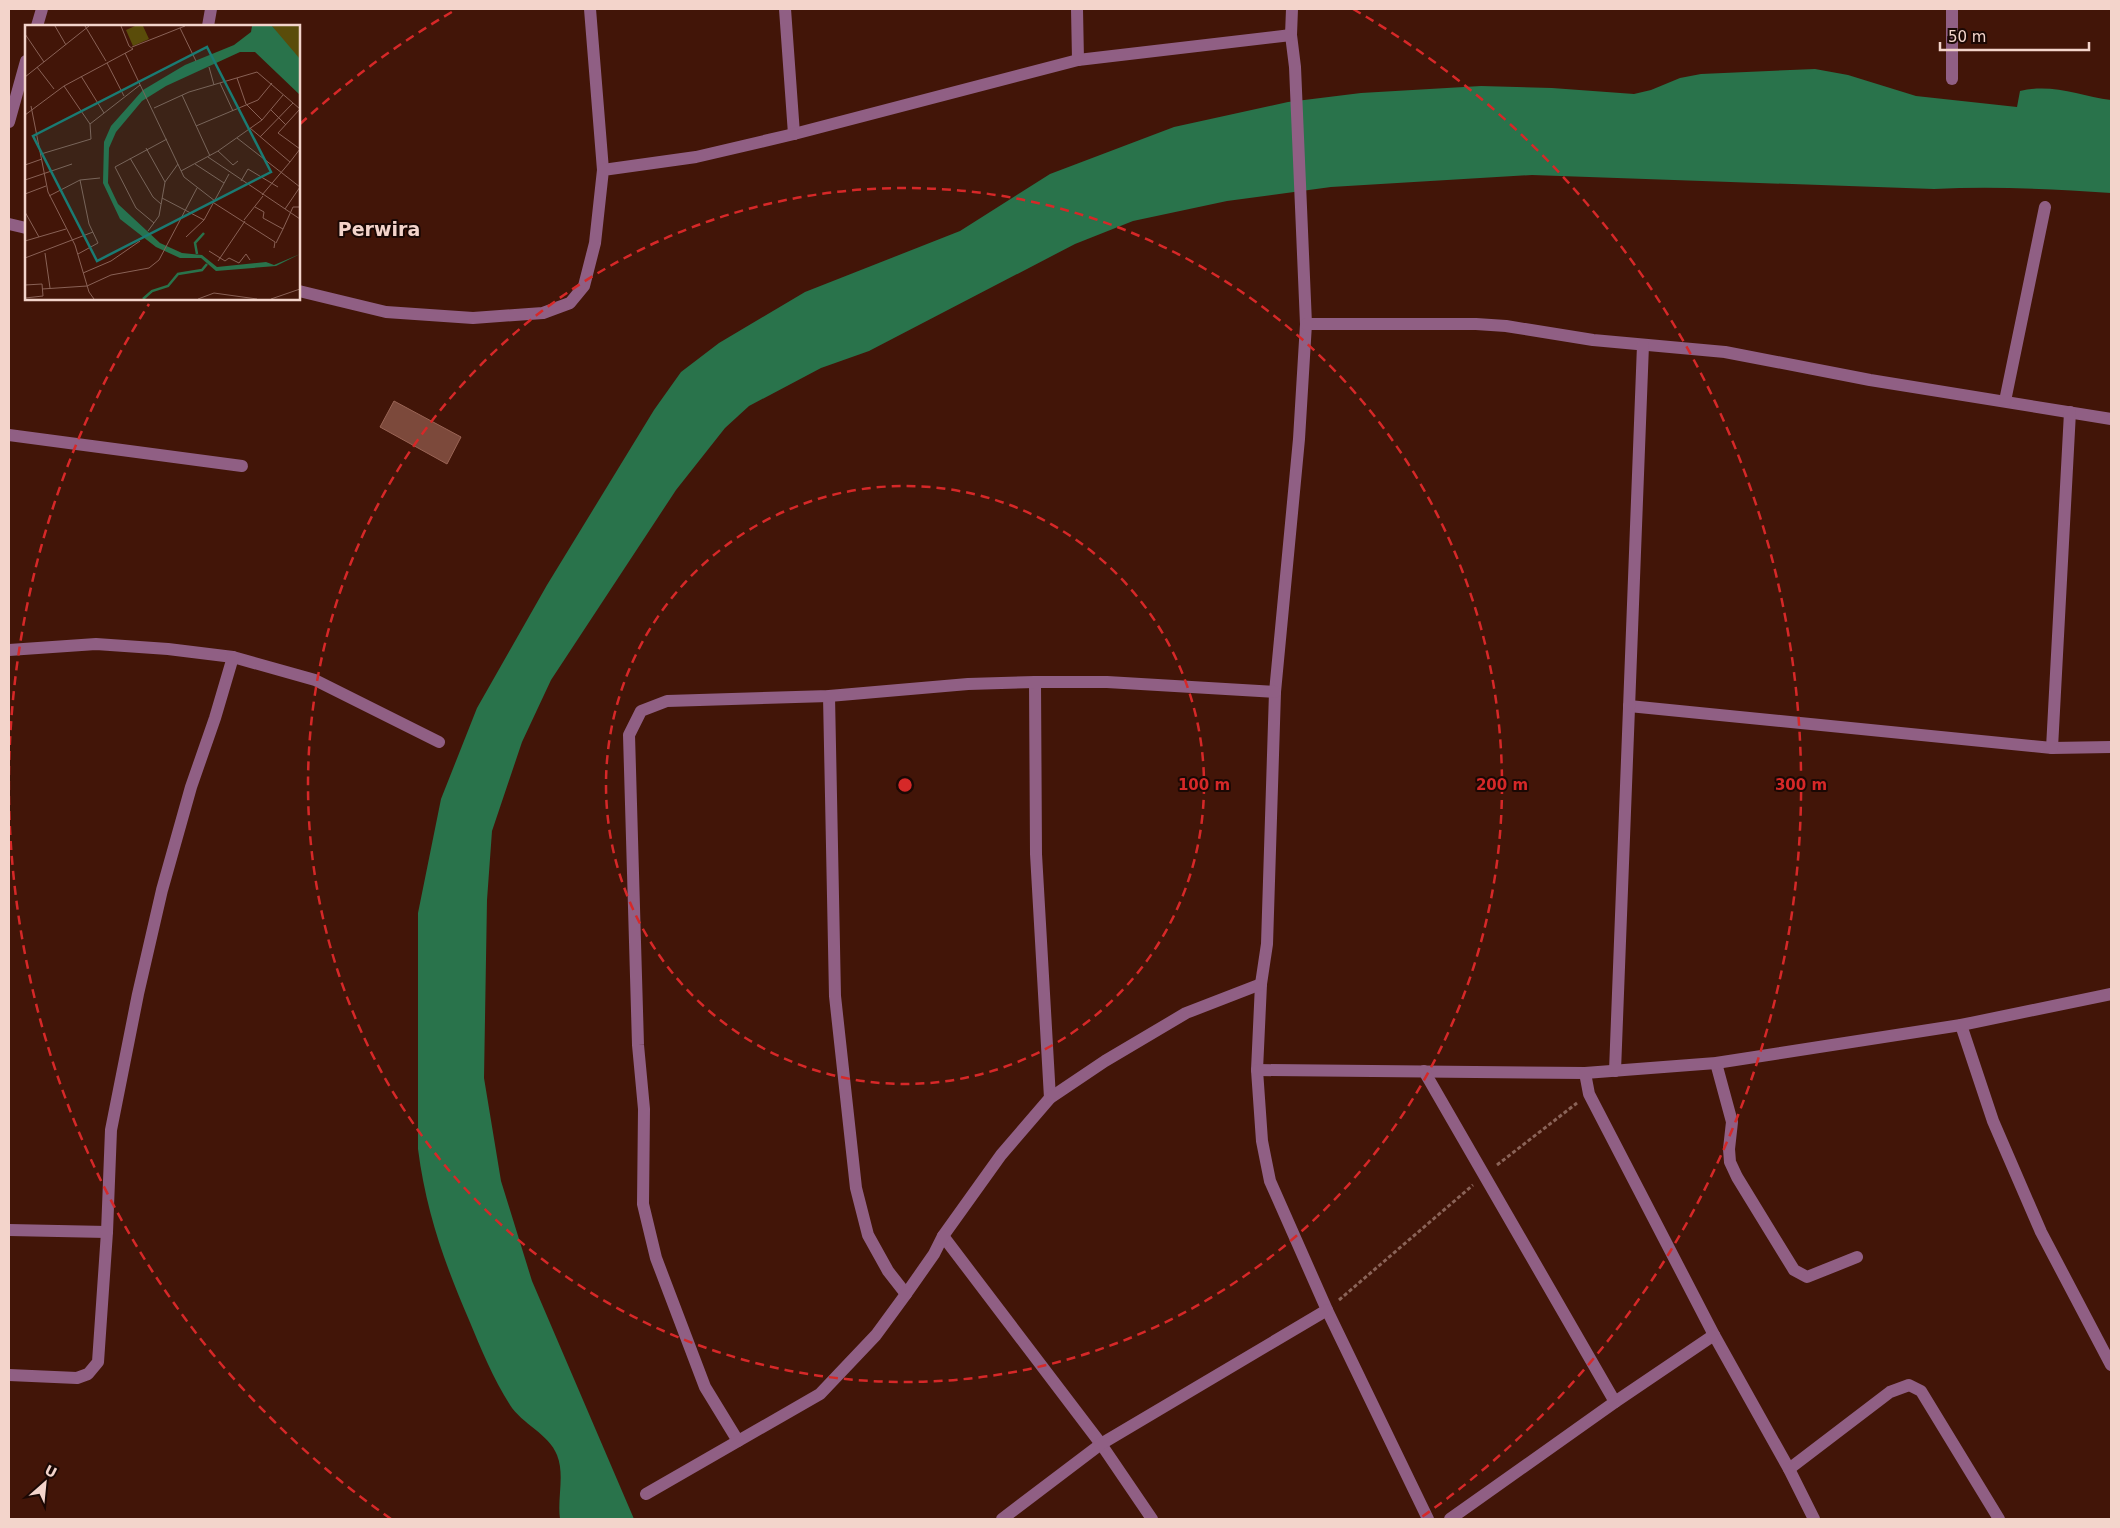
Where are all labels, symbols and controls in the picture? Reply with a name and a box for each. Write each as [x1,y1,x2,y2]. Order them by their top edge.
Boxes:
scale bar [1940,20,2089,52]
inset map [25,25,300,300]
text: 50 m [1948,28,1986,46]
district label: Perwira [338,218,420,240]
centre of rings [896,776,914,794]
text: 100 m [1178,776,1230,794]
text: 200 m [1476,776,1528,794]
text: 300 m [1775,776,1827,794]
north arrow [20,1458,70,1508]
text: U [42,1462,60,1481]

